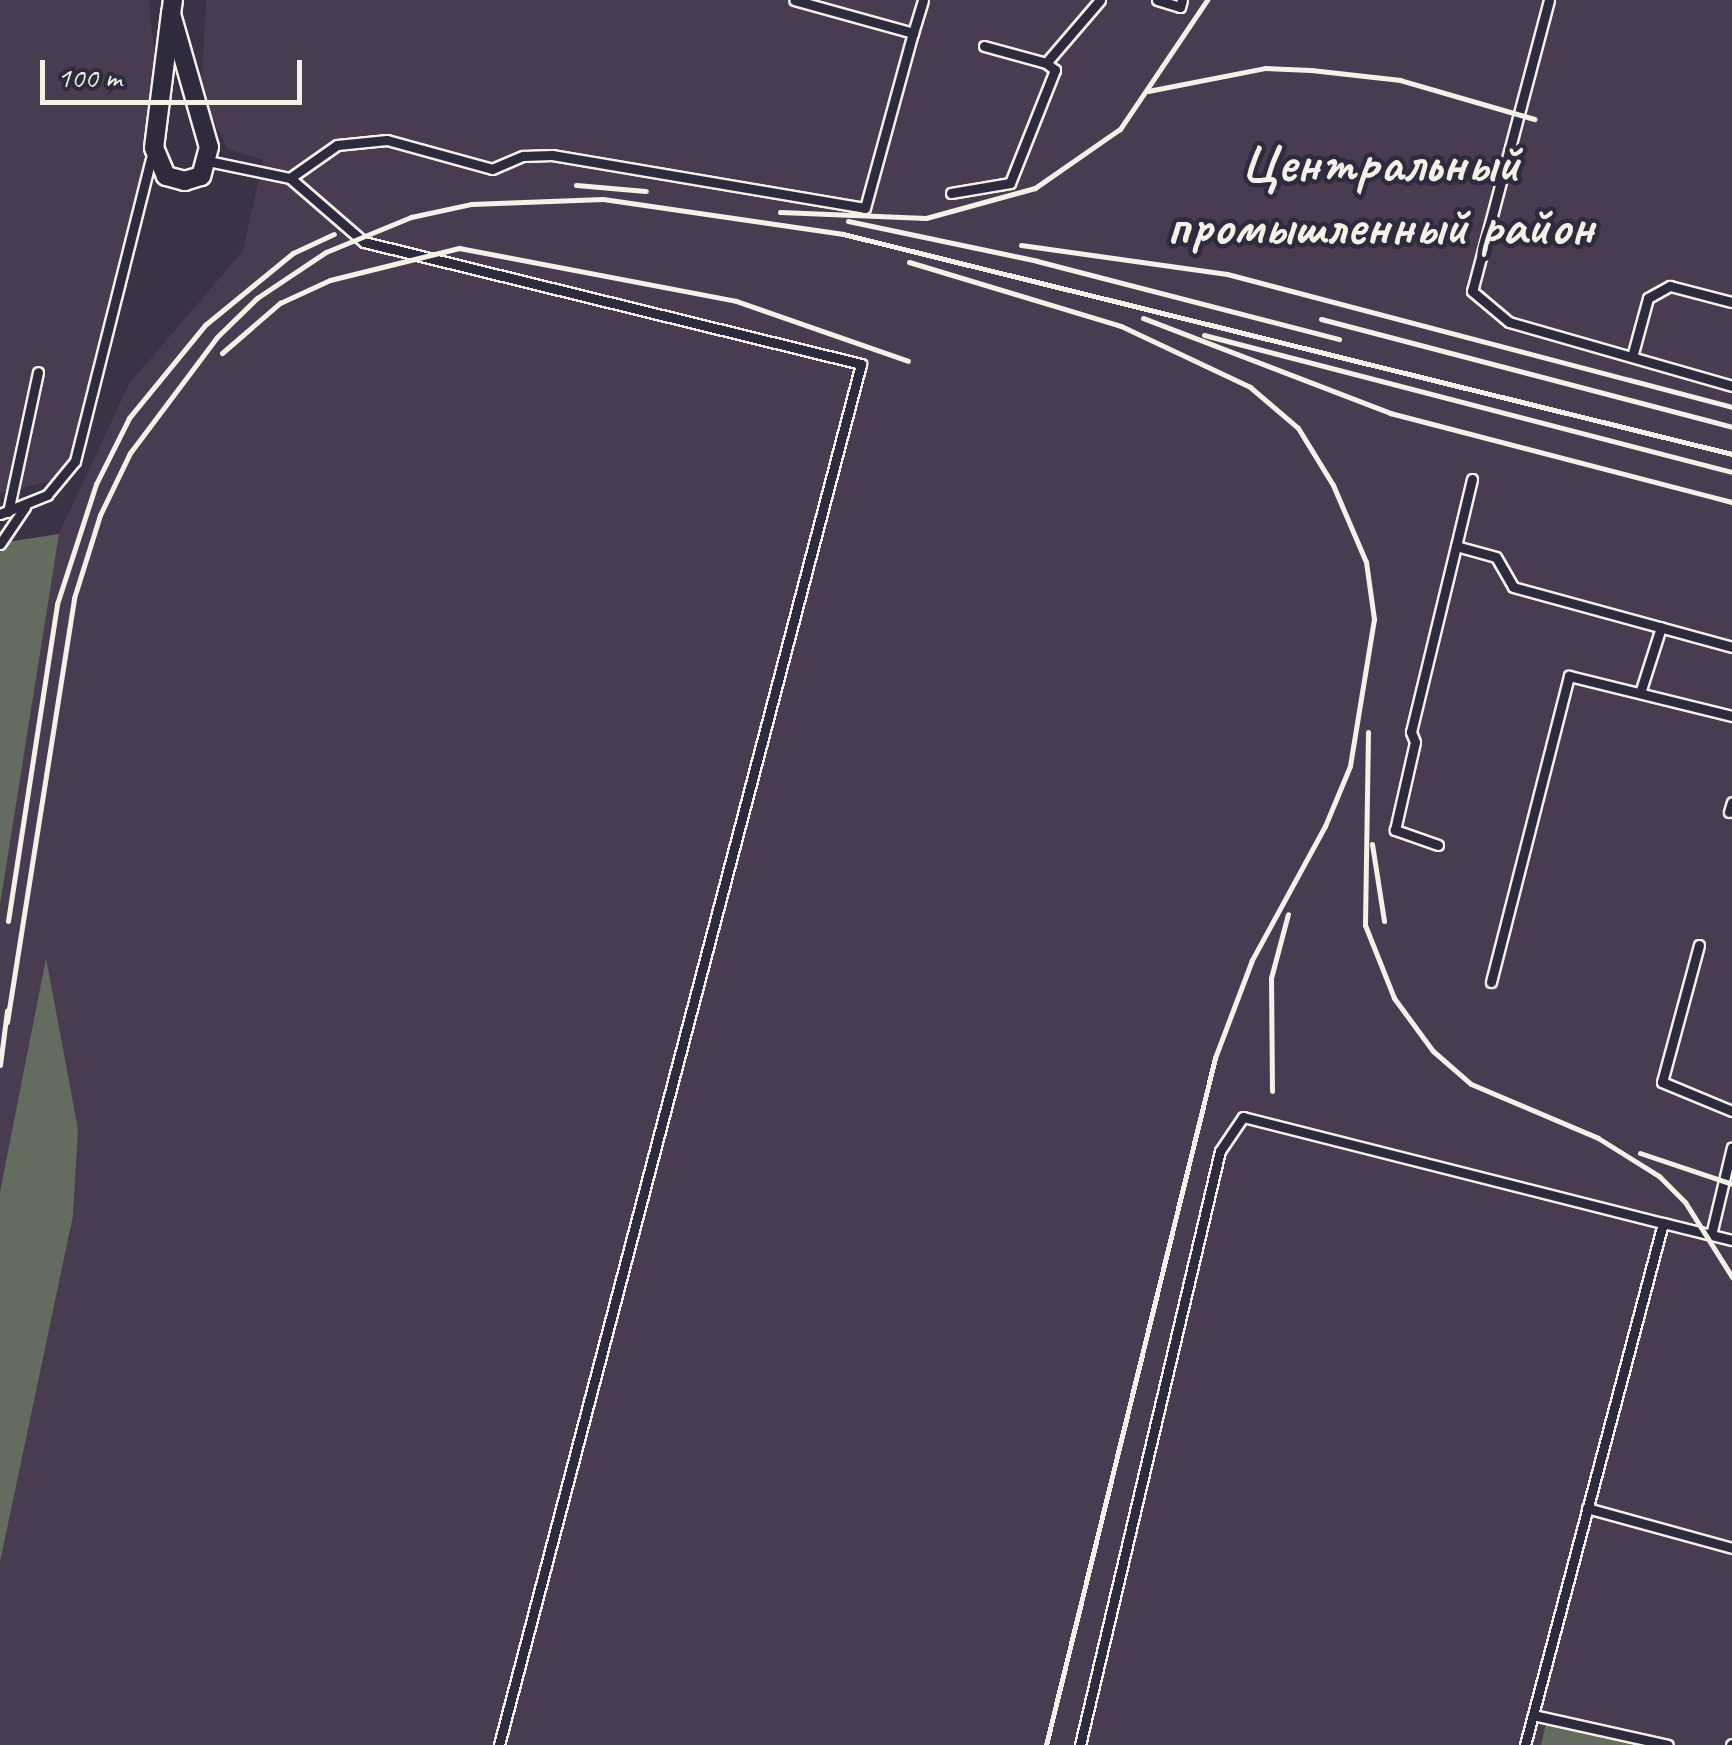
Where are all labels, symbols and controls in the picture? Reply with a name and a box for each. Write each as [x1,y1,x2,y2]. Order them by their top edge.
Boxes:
scale bar [45,40,308,102]
text: 100 m [57,58,122,96]
district label: Центральный промышленный район [1166,130,1594,259]

